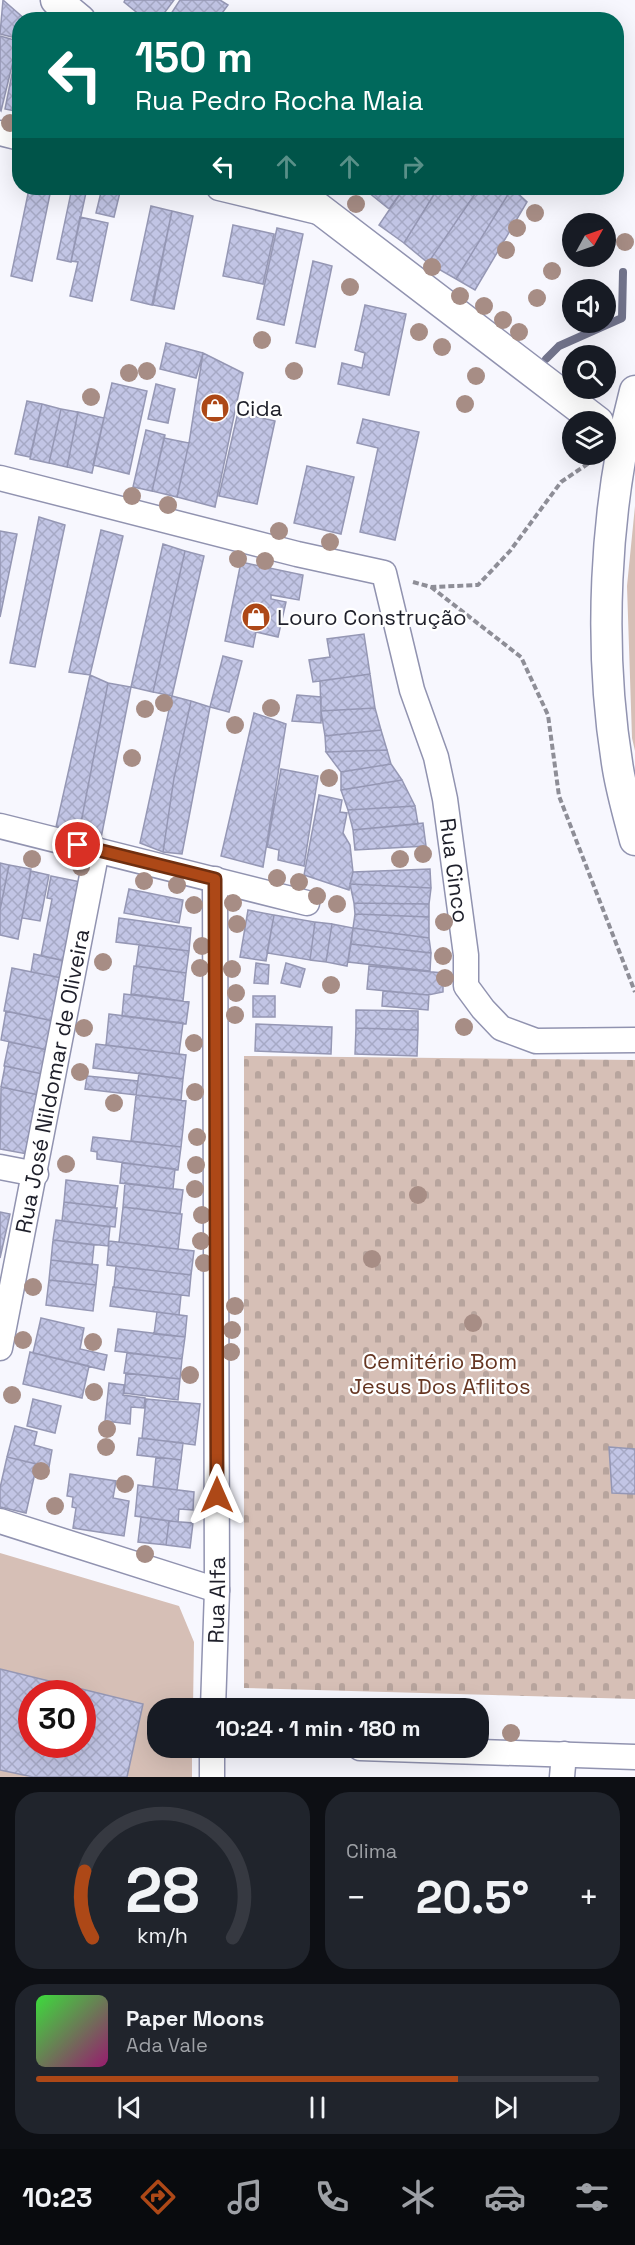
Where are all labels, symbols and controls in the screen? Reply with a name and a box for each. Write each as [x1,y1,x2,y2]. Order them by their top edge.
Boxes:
text: 150 m [135,31,253,84]
icon: left [36,36,114,114]
text: Rua Pedro Rocha Maia [135,83,423,118]
icon: left [207,150,240,183]
icon: ahead [270,150,303,183]
icon: ahead [333,150,366,183]
icon: right [396,150,429,183]
north arrow [562,213,616,267]
map controls [562,213,616,465]
button: sound [562,279,616,333]
button: search [562,345,616,399]
shop icon: Cida [199,392,231,424]
place label: Cida [236,394,283,422]
button: layers [562,411,616,465]
shop icon: Louro Construção [240,601,272,633]
place label: Louro Construção [277,603,467,631]
street label: Rua Cinco [434,816,476,924]
pin [52,819,103,870]
icon: arrive [61,828,94,861]
street label: Rua José Nildomar de Oliveira [9,926,95,1236]
park label: Cemitério Bom Jesus Dos Aflitos [349,1347,531,1400]
position arrow [185,1463,249,1527]
street label: Rua Alfa [201,1556,231,1644]
speed limit sign: 30 [18,1680,96,1758]
text: 10:24 · 1 min · 180 m [216,1714,420,1742]
text: Clima [346,1838,397,1864]
text: 28 [125,1851,200,1930]
text: 20.5° [416,1869,529,1926]
text: − [346,1877,366,1919]
text: + [579,1877,599,1919]
text: km/h [137,1922,188,1949]
text: Paper Moons [126,2004,264,2032]
text: Ada Vale [126,2032,208,2058]
icon: previous [113,2091,146,2124]
icon: pause [301,2091,334,2124]
icon: next [489,2091,522,2124]
icon: directions [137,2176,179,2218]
icon: music [224,2176,266,2218]
icon: phone [311,2176,353,2218]
icon: climate [397,2176,439,2218]
icon: car [484,2176,526,2218]
icon: filters [571,2176,613,2218]
text: 10:23 [22,2180,93,2215]

